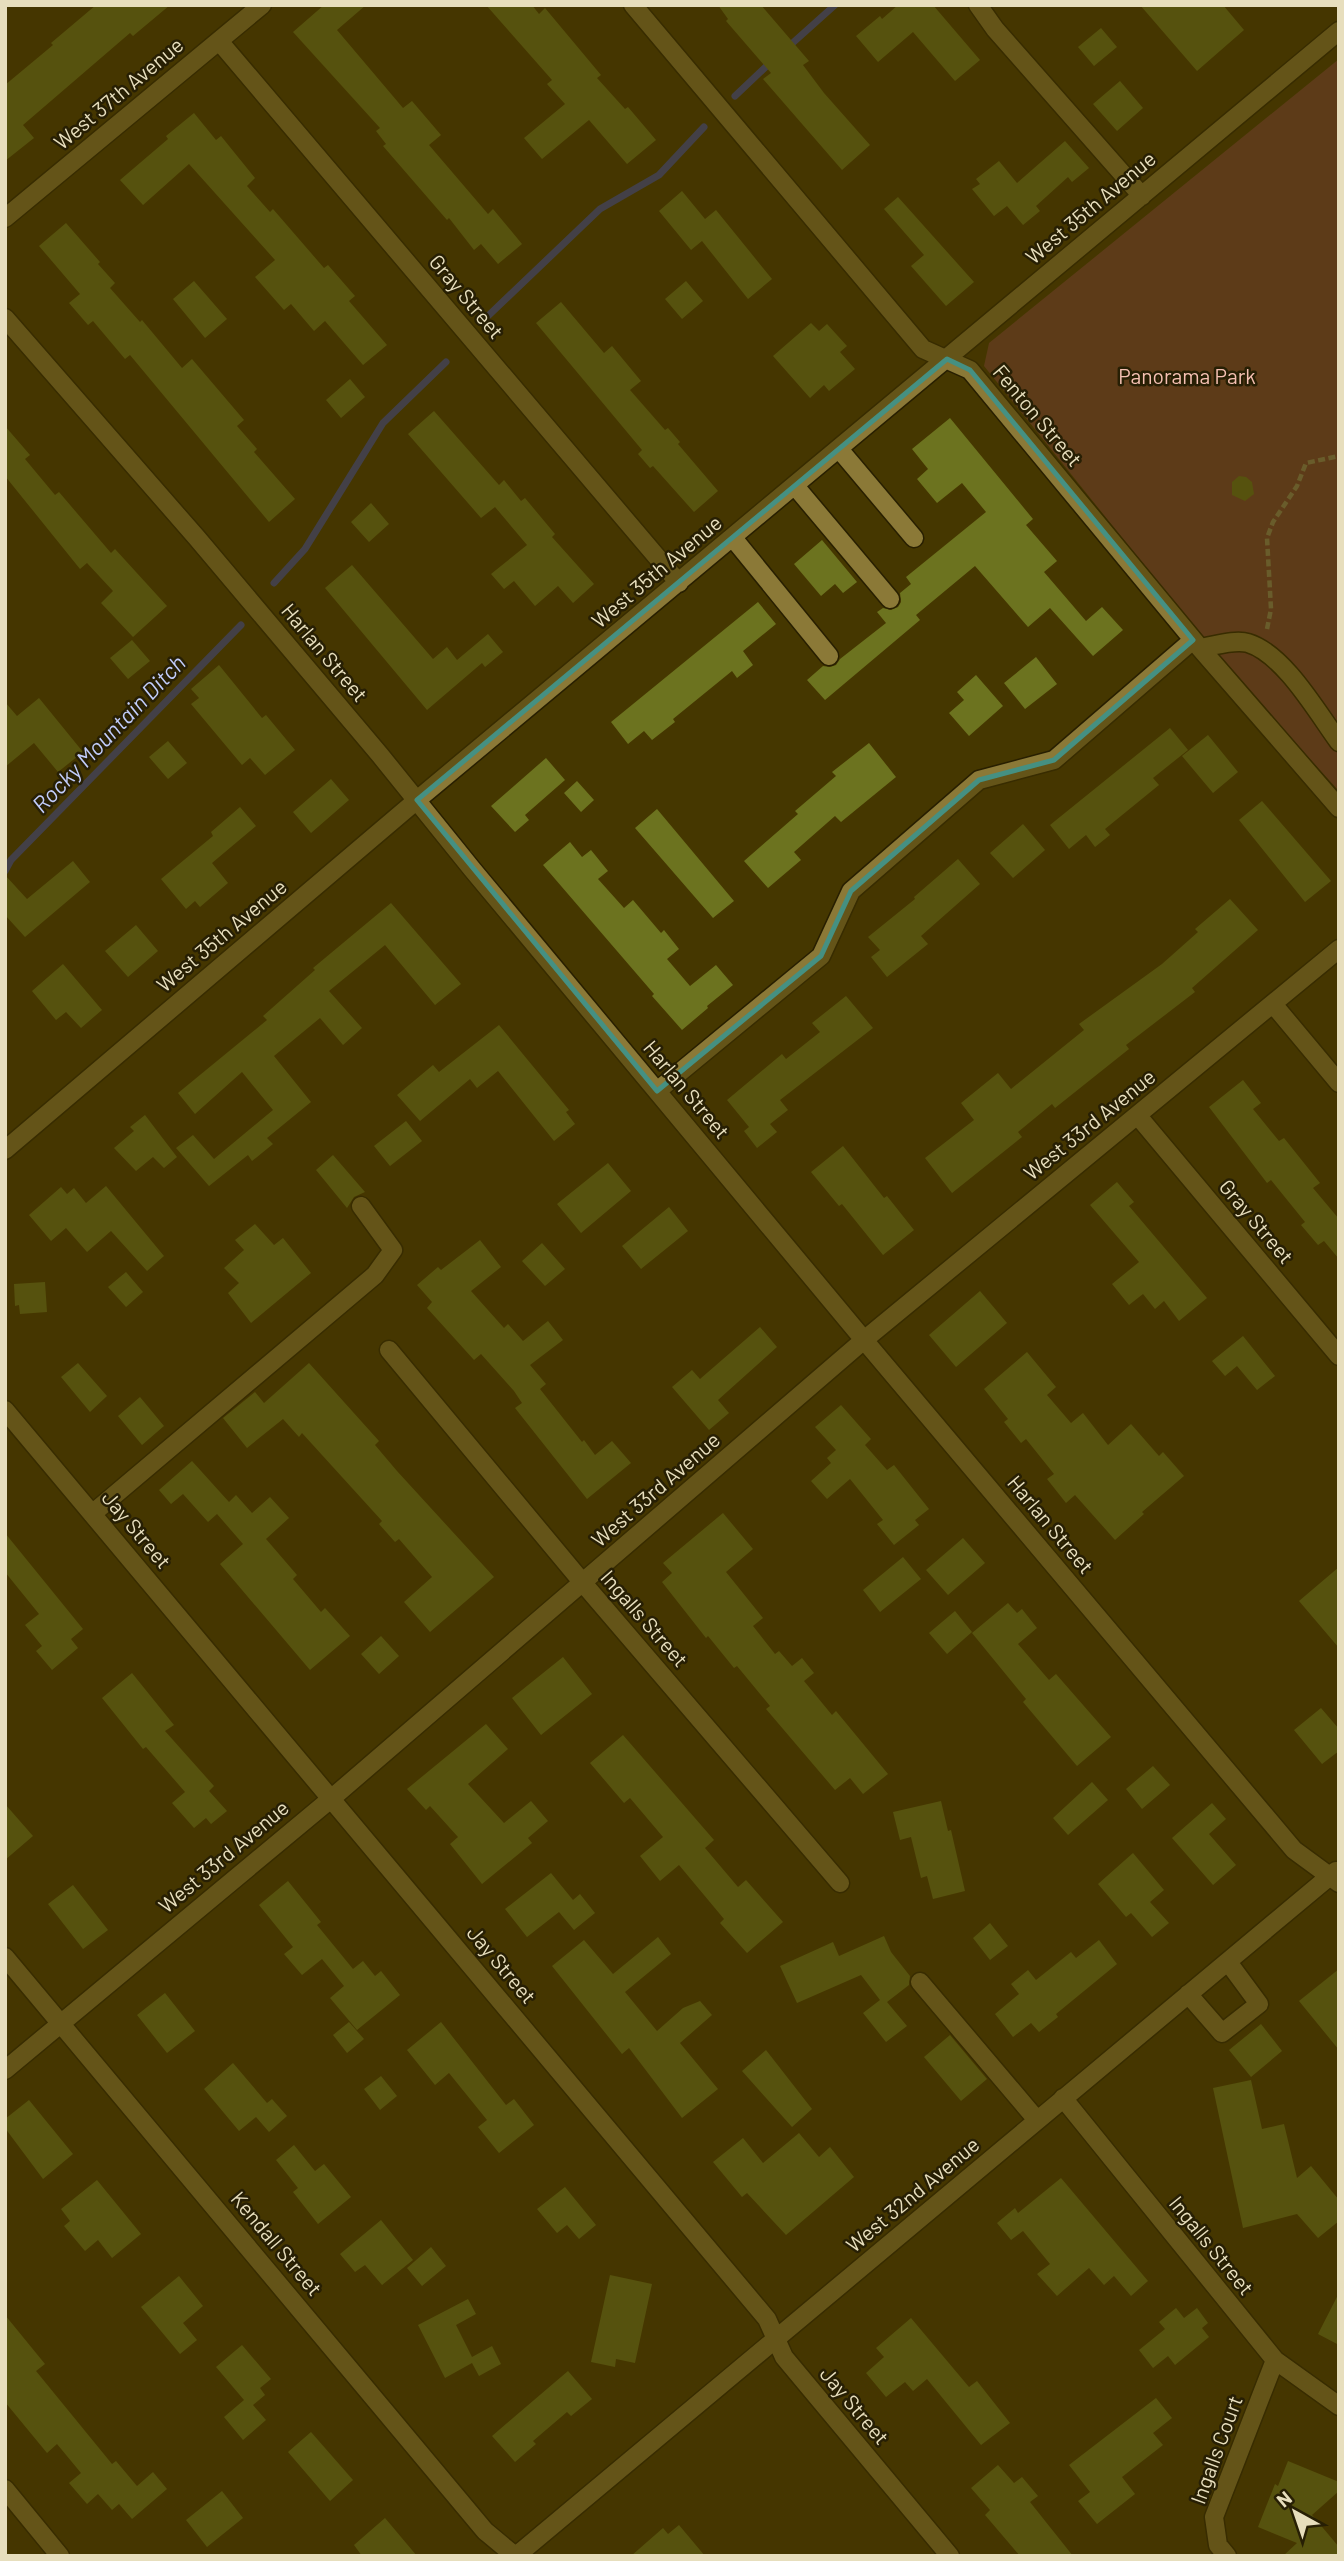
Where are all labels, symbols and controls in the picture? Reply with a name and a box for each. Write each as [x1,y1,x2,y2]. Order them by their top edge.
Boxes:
street label: West 37th Avenue [48,32,188,154]
street label: West 35th Avenue [1020,145,1160,268]
street label: Gray Street [425,249,510,343]
street label: Fenton Street [988,359,1088,471]
park label: Panorama Park [1118,363,1256,388]
street label: West 35th Avenue [586,509,726,632]
street label: Harlan Street [277,598,373,706]
water label: Rocky Mountain Ditch [26,649,191,818]
street label: West 35th Avenue [151,873,291,996]
street label: Harlan Street [639,1035,735,1143]
street label: West 33rd Avenue [1018,1063,1160,1184]
street label: Gray Street [1215,1174,1300,1268]
street label: West 33rd Avenue [586,1426,724,1551]
street label: Harlan Street [1003,1470,1099,1578]
street label: Jay Street [97,1485,177,1573]
street label: Ingalls Street [596,1565,694,1672]
street label: West 33rd Avenue [153,1794,293,1917]
street label: Jay Street [462,1920,542,2008]
street label: West 32nd Avenue [840,2131,984,2257]
street label: Kendall Street [226,2186,328,2300]
street label: Ingalls Street [1165,2191,1260,2300]
street label: Jay Street [815,2361,895,2449]
street label: Ingalls Court [1184,2392,1247,2507]
north arrow [1260,2477,1330,2547]
text: N [1272,2486,1296,2511]

